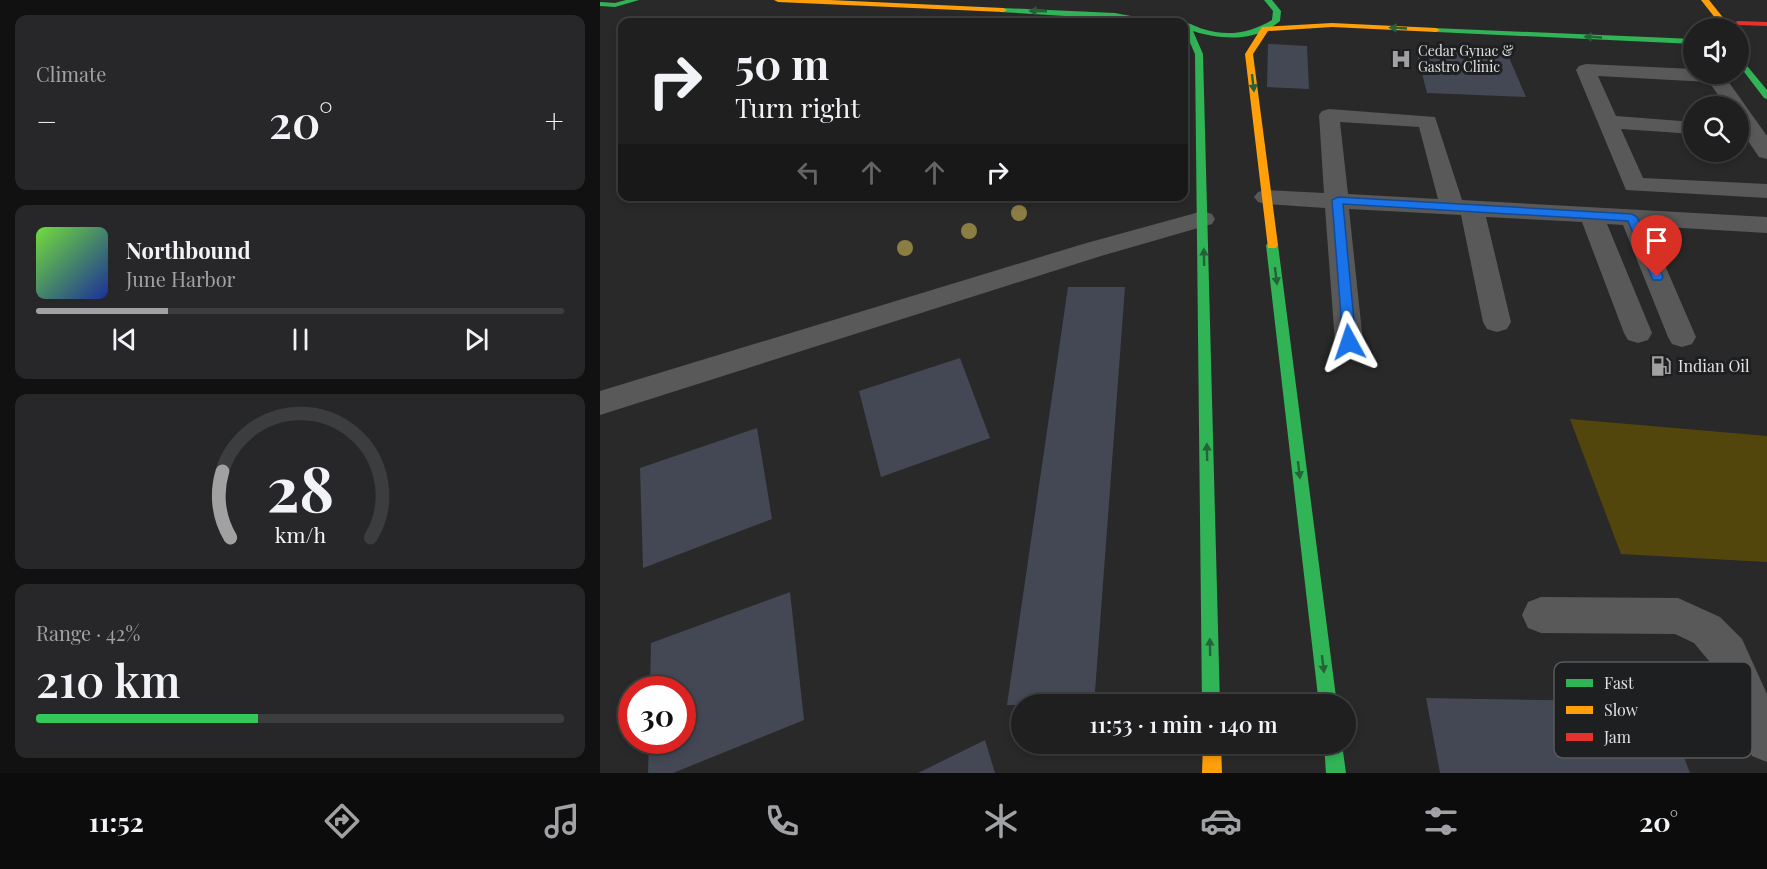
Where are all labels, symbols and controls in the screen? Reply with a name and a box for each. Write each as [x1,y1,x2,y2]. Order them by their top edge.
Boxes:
one-way arrow [1029,7,1048,16]
map controls [1683,18,1749,162]
button: sound [1683,18,1749,84]
one-way arrow [1389,23,1408,33]
one-way arrow [1584,32,1603,41]
text: 50 m [735,35,829,91]
place label: Cedar Gynac & Gastro Clinic [1418,41,1514,76]
icon: right [636,42,714,120]
hospital icon: Cedar Gynac & Gastro Clinic [1389,47,1413,71]
text: Climate [36,60,106,87]
one-way arrow [1248,73,1258,92]
text: Turn right [735,89,860,125]
text: 20° [269,90,333,150]
button: search [1683,96,1749,162]
text: − [36,98,57,142]
text: + [545,98,564,142]
icon: left [792,156,825,189]
icon: ahead [855,156,888,189]
icon: ahead [918,156,951,189]
icon: right [981,156,1014,189]
pin [1631,215,1682,277]
icon: arrive [1640,224,1673,257]
text: Northbound [126,235,251,265]
one-way arrow [1199,247,1209,266]
text: June Harbor [126,265,236,292]
one-way arrow [1271,267,1281,286]
position arrow [1317,310,1381,374]
icon: previous [108,323,141,356]
icon: pause [284,323,317,356]
icon: next [460,323,493,356]
fuel station icon: Indian Oil [1649,354,1673,378]
place label: Indian Oil [1678,355,1750,376]
one-way arrow [1202,442,1212,461]
text: 28 [266,444,334,528]
one-way arrow [1295,461,1304,480]
text: km/h [274,521,326,549]
text: Range · 42% [36,619,140,646]
one-way arrow [1205,637,1215,656]
text: 210 km [36,649,181,709]
one-way arrow [1318,654,1328,673]
legend [1554,662,1752,758]
text: Fast [1604,672,1634,693]
speed limit sign: 30 [618,676,696,754]
text: Slow [1604,699,1639,720]
text: 11:53 · 1 min · 140 m [1089,709,1278,739]
text: Jam [1603,726,1631,747]
icon: directions [321,800,363,842]
icon: music [541,800,583,842]
icon: phone [761,800,803,842]
icon: climate [980,800,1022,842]
icon: car [1200,800,1242,842]
icon: filters [1420,800,1462,842]
text: 11:52 [89,803,144,839]
text: 20° [1639,803,1678,839]

